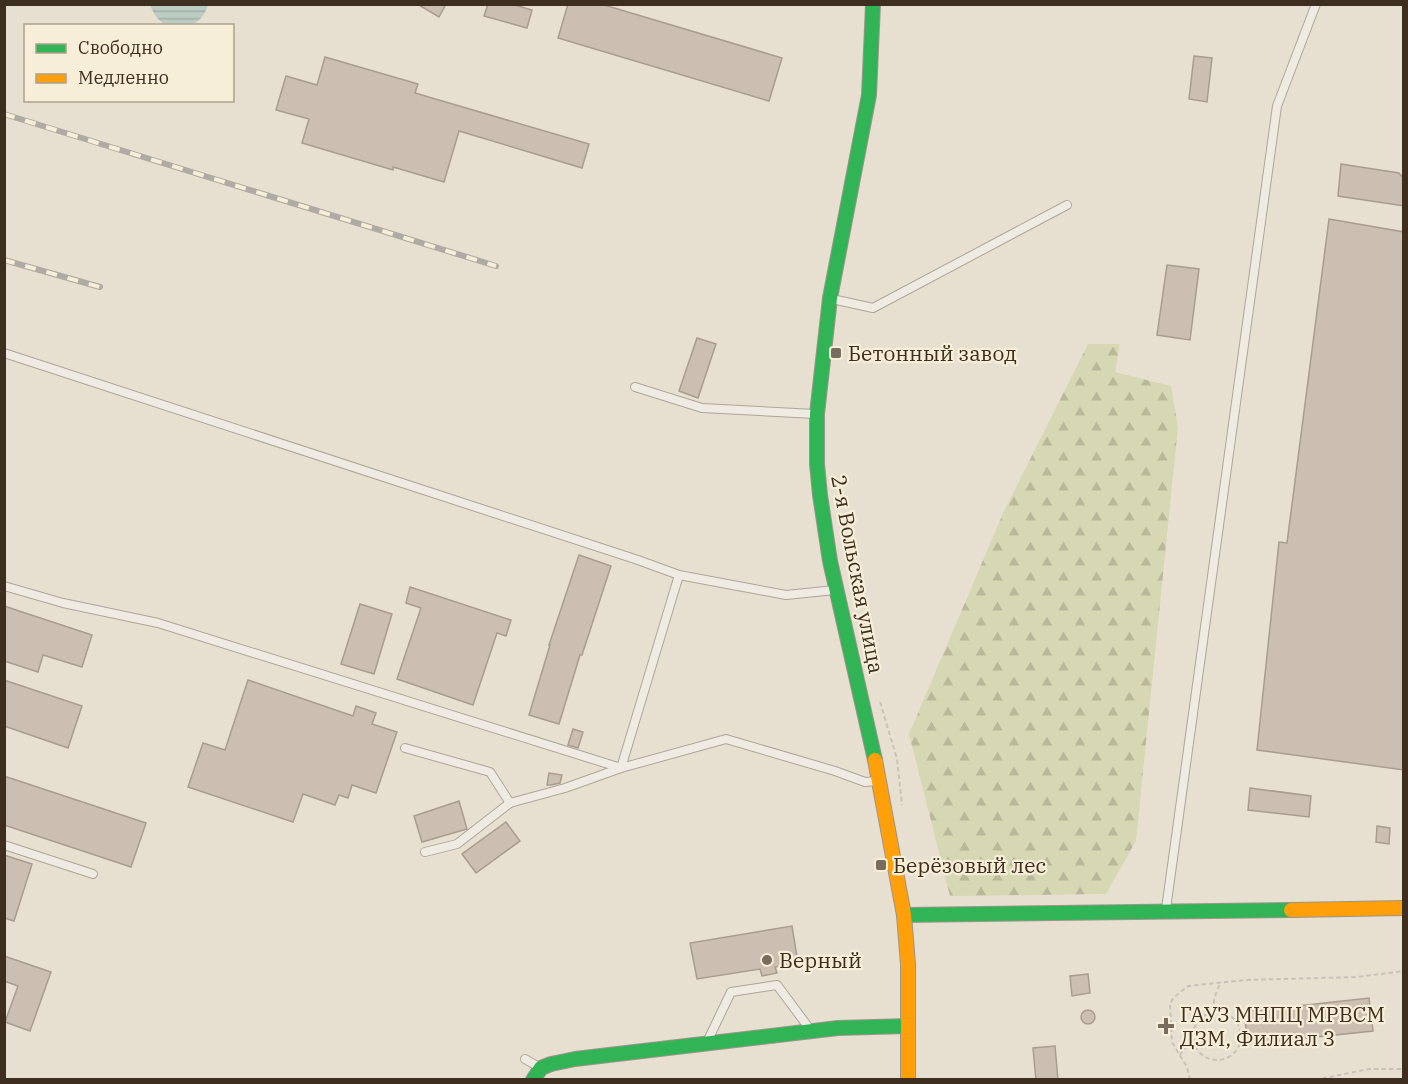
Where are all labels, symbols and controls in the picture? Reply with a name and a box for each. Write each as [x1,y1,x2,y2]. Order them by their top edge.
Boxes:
legend [24,24,234,102]
text: Свободно [78,36,163,59]
text: Медленно [78,66,169,89]
place label: Бетонный завод [848,339,1017,367]
marker: Бетонный завод [829,346,843,360]
street label: 2-я Вольская улица [825,472,891,676]
place label: Берёзовый лес [893,851,1046,879]
marker: Берёзовый лес [874,858,888,872]
place label: Верный [779,946,862,974]
marker: Верный [760,953,774,967]
place label: ГАУЗ МНПЦ МРВСМ ДЗМ, Филиал 3 [1180,1000,1385,1052]
marker: ГАУЗ МНПЦ МРВСМ ДЗМ, Филиал 3 [1157,1017,1175,1035]

